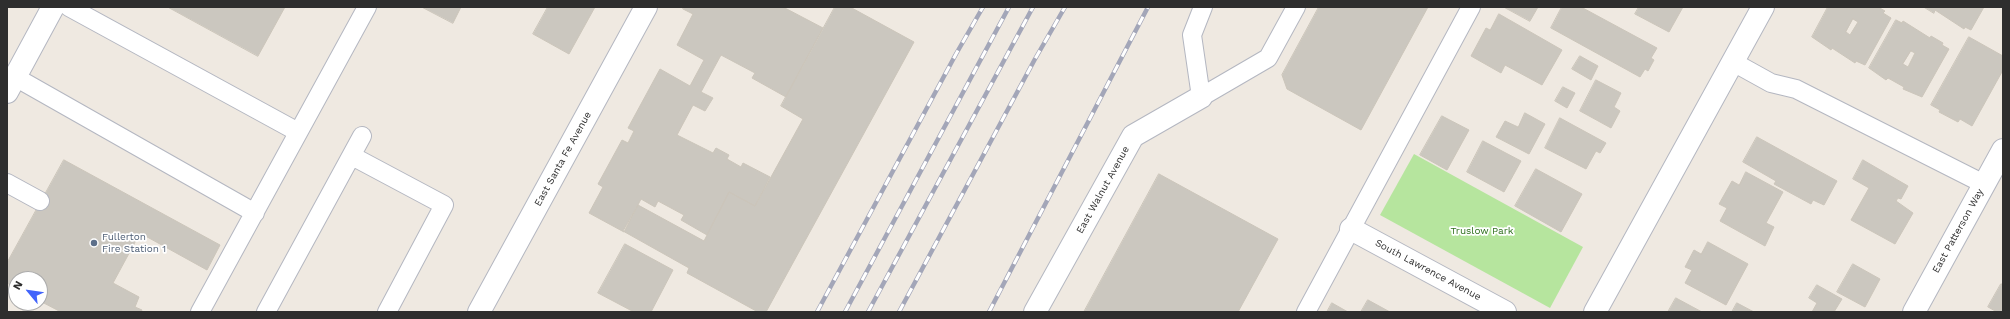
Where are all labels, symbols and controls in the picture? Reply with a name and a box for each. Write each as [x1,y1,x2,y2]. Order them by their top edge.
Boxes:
street label: East Santa Fe Avenue [532,110,594,208]
street label: East Walnut Avenue [1074,144,1132,236]
street label: East Patterson Way [1930,187,1986,275]
park label: Truslow Park [1450,225,1514,237]
place label: Fullerton Fire Station 1 [102,231,166,254]
street label: South Lawrence Avenue [1373,237,1483,303]
marker: Fullerton Fire Station 1 [89,238,99,248]
north arrow [8,271,48,311]
text: N [10,279,26,292]

